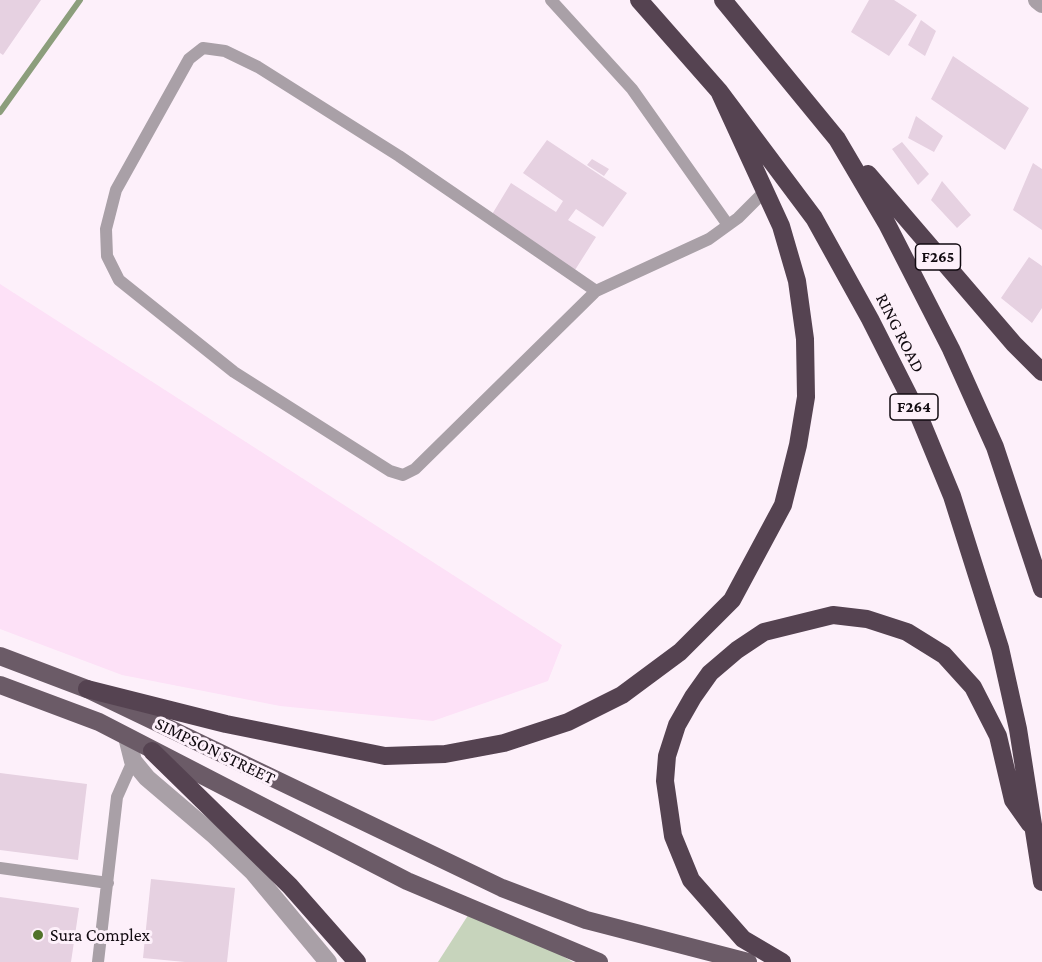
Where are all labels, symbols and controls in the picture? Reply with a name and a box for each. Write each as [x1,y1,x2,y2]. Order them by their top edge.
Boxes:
road number: F265 [916,244,960,270]
street label: RING ROAD [871,290,929,376]
road number: F264 [890,394,938,420]
street label: SIMPSON STREET [151,713,279,789]
place label: Sura Complex [50,924,150,946]
marker: Sura Complex [31,928,45,942]

